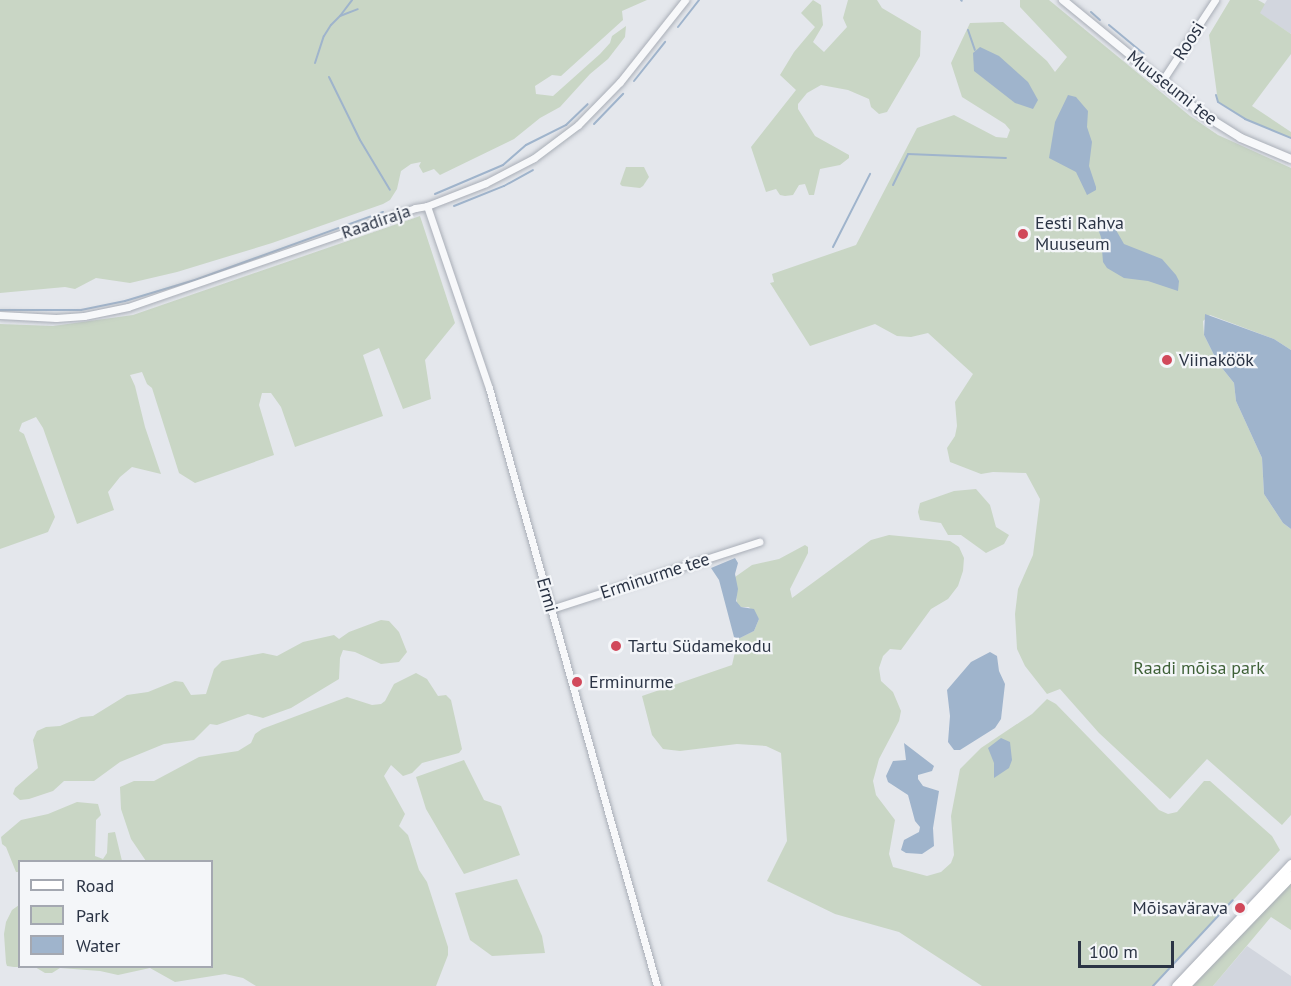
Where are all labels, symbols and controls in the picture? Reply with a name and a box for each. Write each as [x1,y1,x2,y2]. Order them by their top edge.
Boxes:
street label: Roosi [1169,18,1209,64]
street label: Muuseumi tee [1123,46,1221,130]
street label: Raadiraja [339,200,413,244]
place label: Eesti Rahva Muuseum [1035,213,1124,256]
marker: Eesti Rahva Muuseum [1016,227,1030,241]
place label: Viinaköök [1179,349,1254,371]
marker: Viinaköök [1160,353,1174,367]
street label: Erminurme tee [598,548,712,604]
street label: Ermi [532,575,562,615]
place label: Tartu Südamekodu [628,635,771,657]
marker: Tartu Südamekodu [609,639,623,653]
park label: Raadi mõisa park [1133,657,1265,679]
place label: Erminurme [589,671,674,693]
marker: Erminurme [570,675,584,689]
legend [18,860,213,968]
text: Road [76,874,114,897]
place label: Mõisavärava [1133,897,1228,919]
marker: Mõisavärava [1233,901,1247,915]
text: Park [76,904,109,927]
scale bar [1081,929,1177,967]
text: Water [76,934,120,957]
text: 100 m [1089,940,1138,963]

